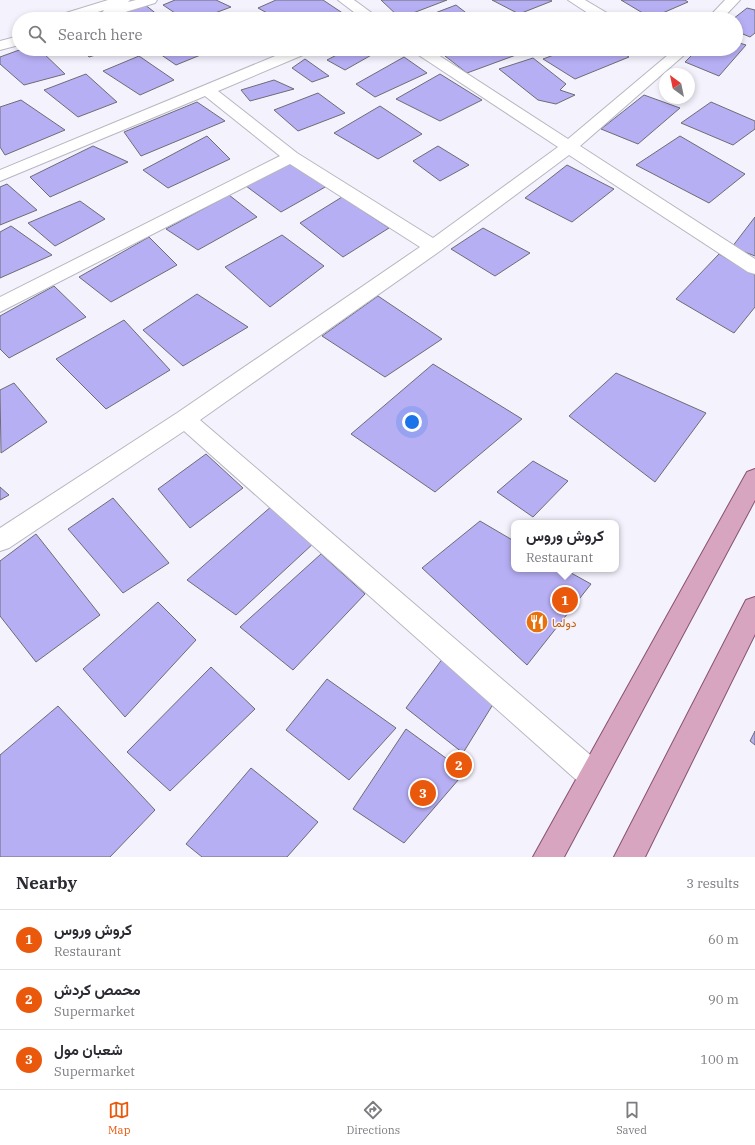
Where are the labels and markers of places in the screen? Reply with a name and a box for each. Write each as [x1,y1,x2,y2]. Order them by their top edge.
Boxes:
pin: 1 [552,585,578,615]
restaurant icon: دولما [524,609,550,635]
place label: دولما [552,615,577,631]
pin: 2 [446,750,472,780]
pin: 3 [410,778,436,808]

